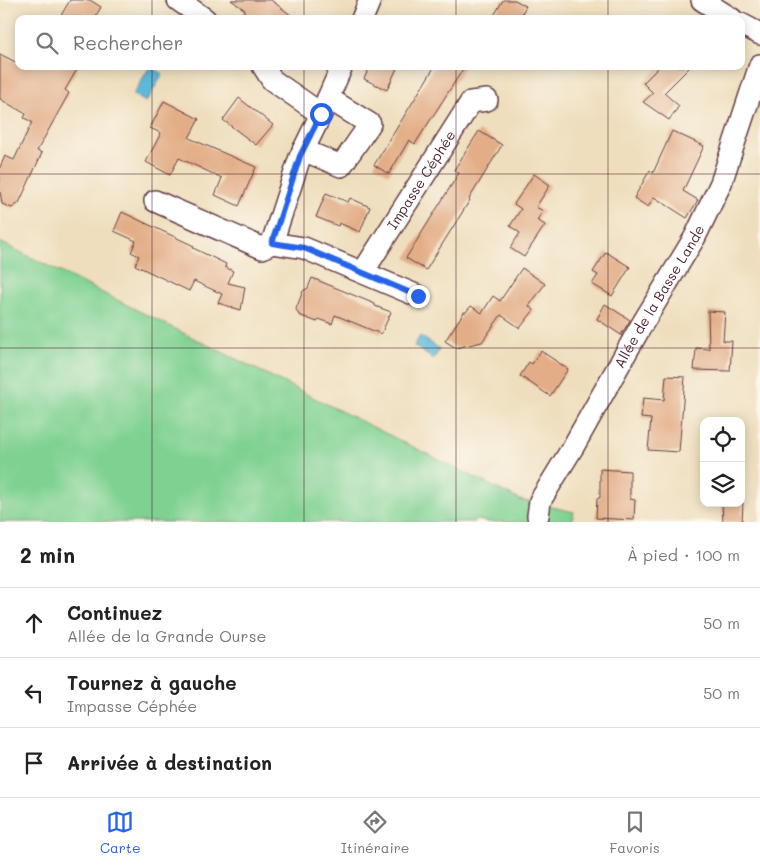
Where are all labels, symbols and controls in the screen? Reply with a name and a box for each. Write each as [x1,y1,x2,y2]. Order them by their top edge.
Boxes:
search box [15,15,745,70]
icon: search [33,29,61,57]
text: Rechercher [73,30,183,55]
route start [310,103,333,126]
street label: Impasse Céphée [382,127,460,233]
street label: Allée de la Basse Lande [609,222,708,371]
route end [407,285,430,308]
map controls [700,417,745,507]
button: locate [700,417,745,462]
button: layers [700,462,745,507]
text: 2 min [20,541,75,568]
text: À pied · 100 m [627,544,740,565]
text: Continuez [67,600,162,625]
icon: ahead [20,609,48,637]
text: 50 m [703,612,740,633]
text: Allée de la Grande Ourse [67,625,266,646]
text: Tournez à gauche [67,670,236,695]
icon: left [20,679,48,707]
text: 50 m [703,682,740,703]
text: Impasse Céphée [67,695,197,716]
icon: arrive [20,749,48,777]
text: Arrivée à destination [67,750,272,775]
tab: Carte [100,808,141,857]
tab: Itinéraire [341,808,409,857]
tab: Favoris [610,808,660,857]

